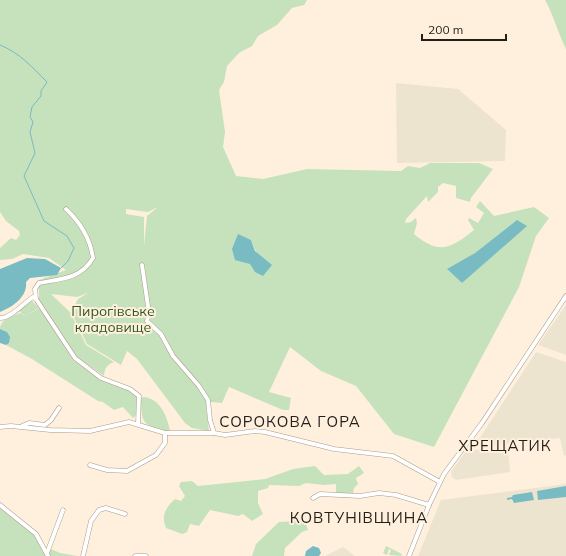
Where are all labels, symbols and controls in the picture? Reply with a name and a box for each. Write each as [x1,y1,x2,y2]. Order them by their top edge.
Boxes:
scale bar [422,16,506,42]
text: 200 m [428,22,463,37]
park label: Пирогівське кладовище [71,302,155,336]
district label: СОРОКОВА ГОРА [219,412,361,431]
district label: ХРЕЩАТИК [458,436,552,455]
district label: КОВТУНІВЩИНА [290,508,428,527]

